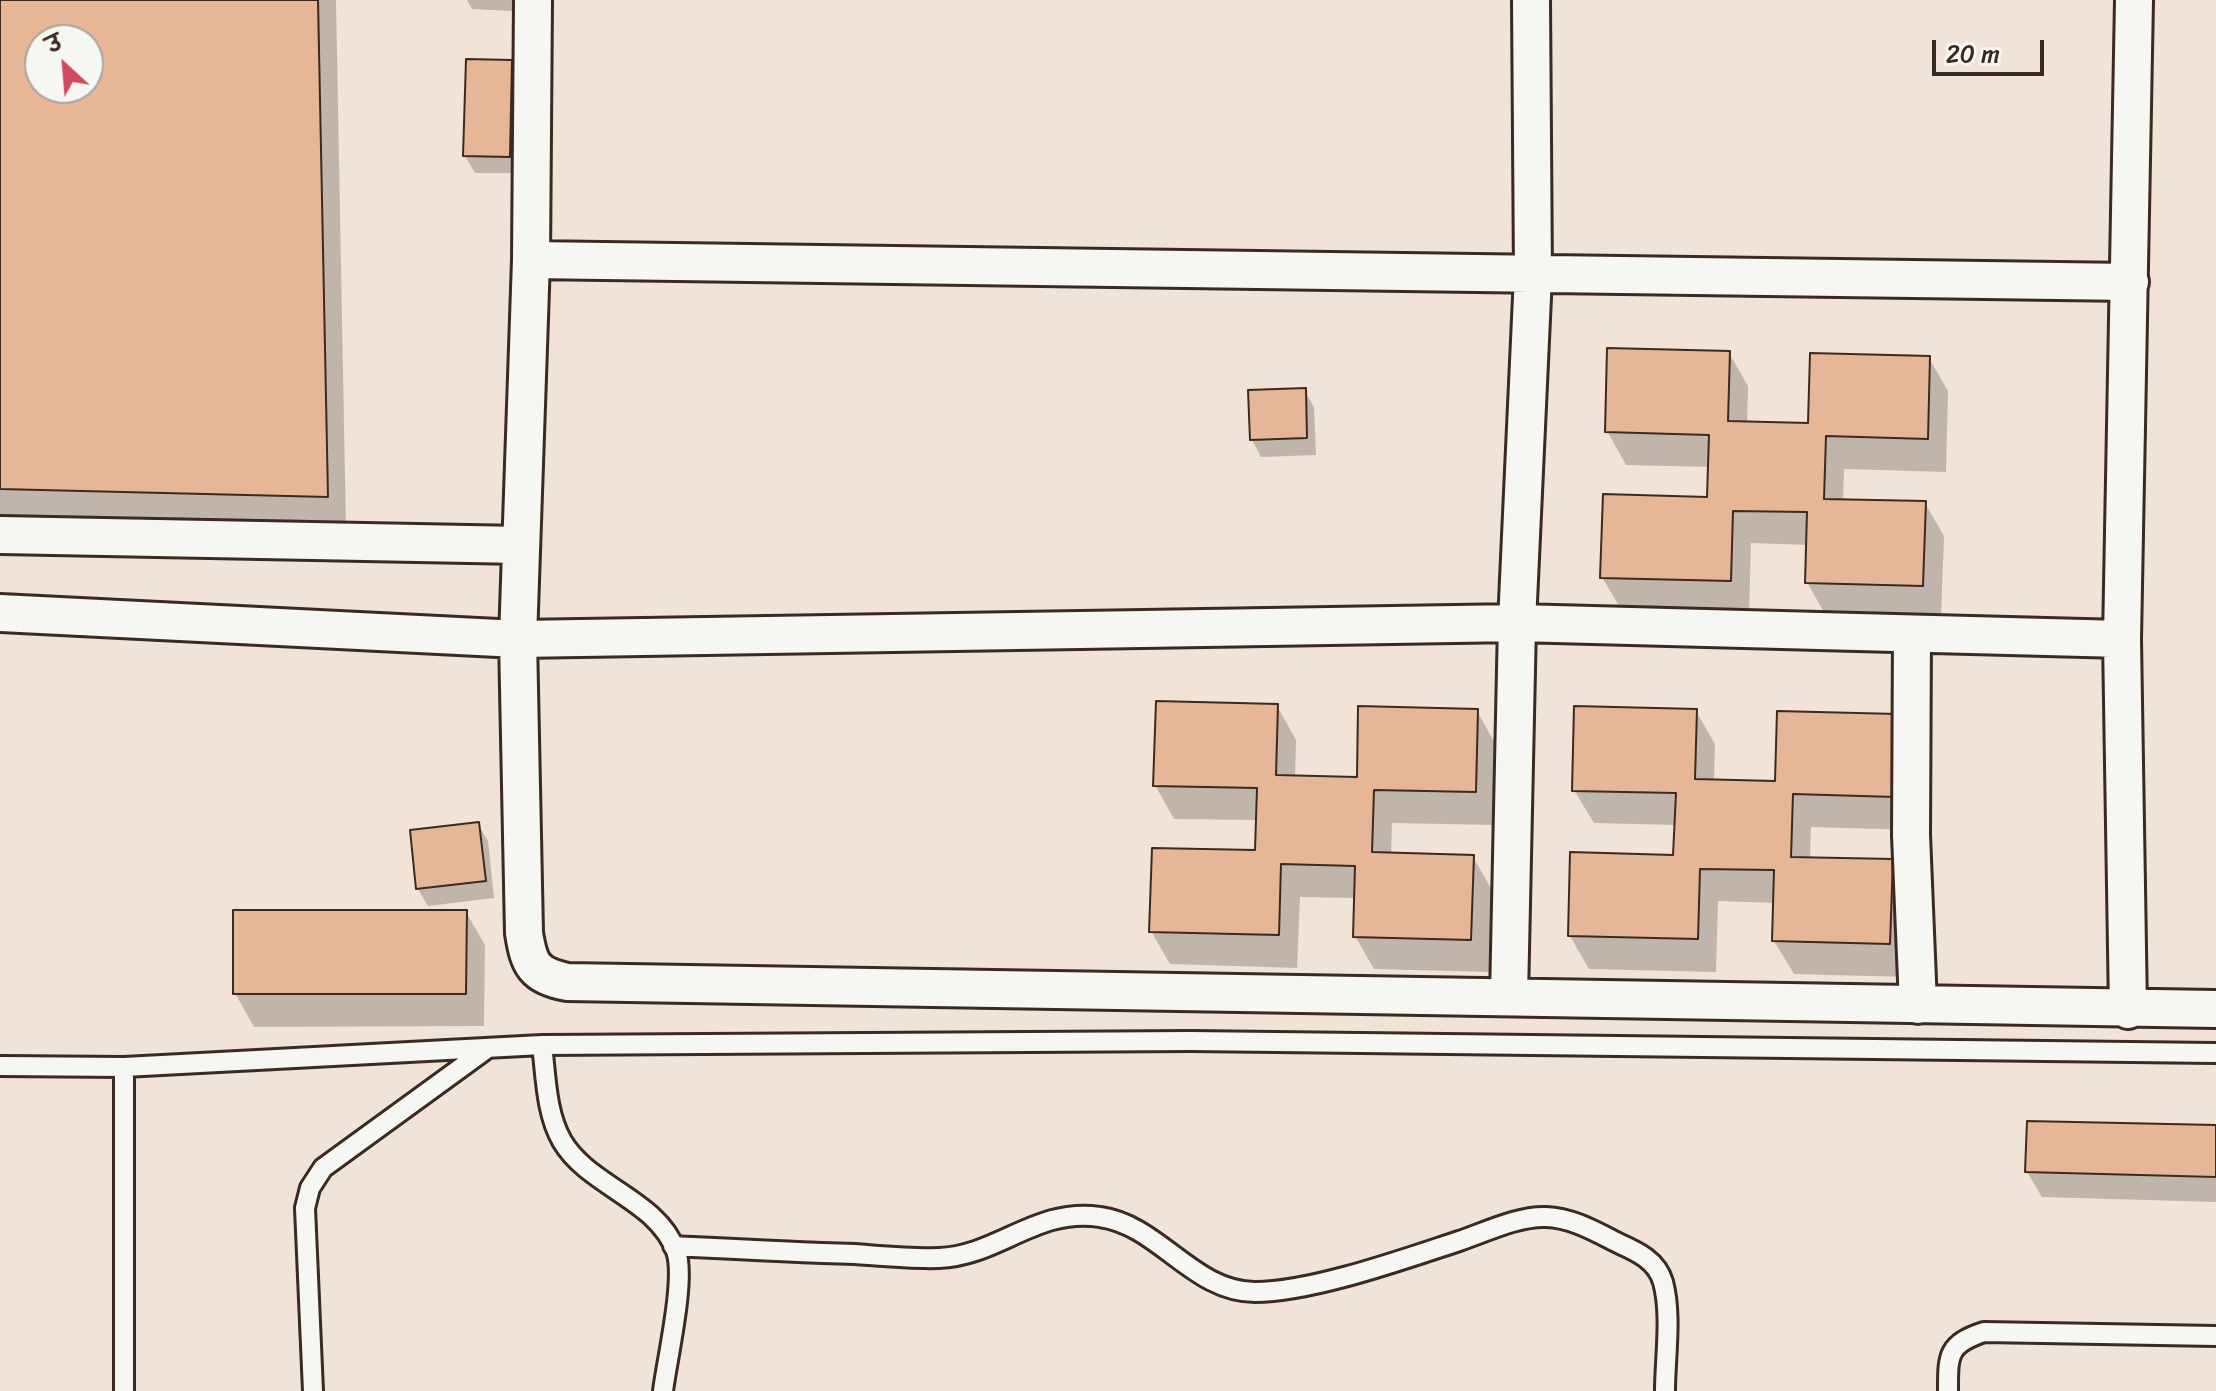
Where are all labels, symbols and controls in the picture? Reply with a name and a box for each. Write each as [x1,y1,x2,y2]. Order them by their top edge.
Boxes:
text: उ [39,23,69,65]
north arrow [24,24,104,104]
scale bar [1936,24,2048,74]
text: 20 m [1946,33,2000,75]

